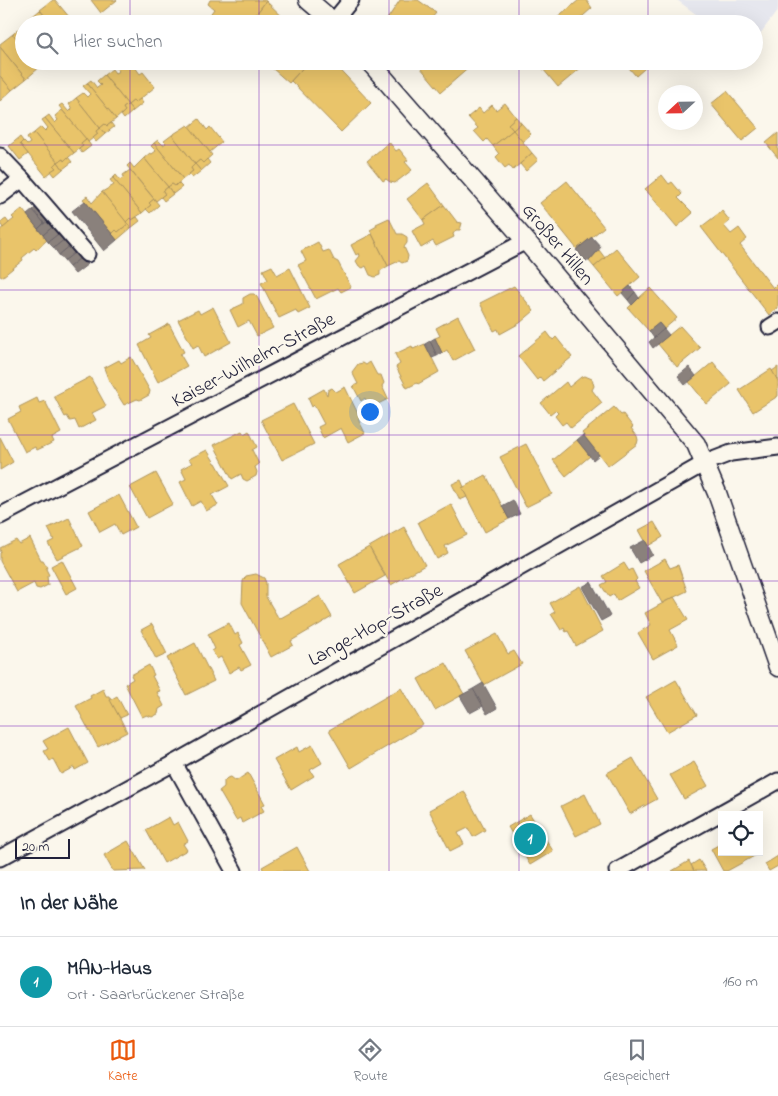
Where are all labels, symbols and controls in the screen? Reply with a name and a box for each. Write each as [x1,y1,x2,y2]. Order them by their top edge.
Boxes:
search box [15,15,763,70]
icon: search [33,29,61,57]
text: Hier suchen [73,29,162,56]
north arrow [658,85,703,130]
street label: Großer Hillen [514,197,600,293]
street label: Kaiser-Wilhelm-Straße [167,306,341,416]
your location [357,399,383,425]
street label: Lange-Hop-Straße [303,577,449,676]
map controls [718,811,763,856]
button: locate [718,811,763,856]
pin: 1 [514,820,546,858]
scale bar [15,836,70,859]
text: 20 m [22,837,49,858]
text: In der Nähe [20,889,118,919]
text: MAN-Haus [67,956,152,983]
text: 1 [33,970,39,994]
text: 160 m [723,970,758,994]
text: Ort · Saarbrückener Straße [67,983,244,1007]
tab: Karte [108,1036,138,1087]
tab: Route [353,1036,387,1087]
tab: Gespeichert [603,1036,670,1087]

